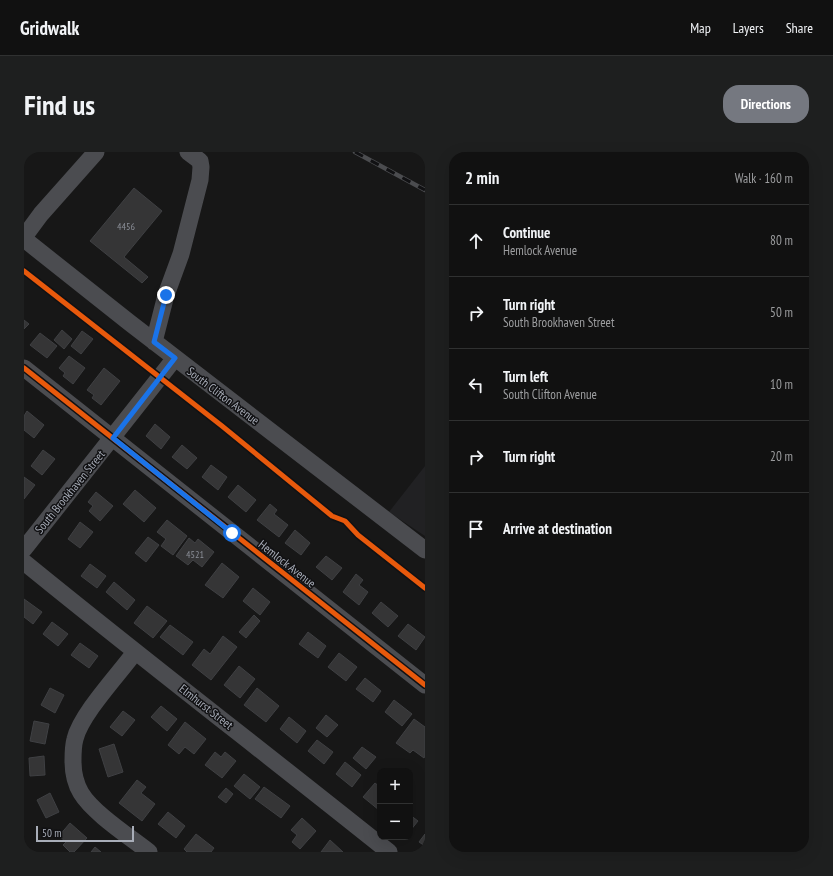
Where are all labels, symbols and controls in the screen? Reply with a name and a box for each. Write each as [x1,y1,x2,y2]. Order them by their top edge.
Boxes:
text: Gridwalk [20,16,79,40]
text: Map [690,19,711,37]
text: Layers [733,19,764,37]
text: Share [786,19,813,37]
button: Directions [723,85,809,123]
text: Find us [24,86,95,123]
text: 2 min [465,167,499,189]
text: Walk · 160 m [735,170,793,187]
house number: 4456 [117,220,136,233]
text: Continue [503,223,550,242]
icon: ahead [465,230,487,252]
text: 80 m [770,232,793,249]
text: Hemlock Avenue [503,242,577,259]
route end [157,286,175,304]
text: Turn right [503,295,555,314]
icon: right [465,302,487,324]
text: 50 m [770,304,793,321]
text: South Brookhaven Street [503,314,615,331]
street label: South Clifton Avenue [184,364,262,428]
text: Turn left [503,367,548,386]
icon: left [465,374,487,396]
text: 10 m [770,376,793,393]
text: South Clifton Avenue [503,386,597,403]
street label: South Brookhaven Street [31,446,108,536]
icon: right [465,446,487,468]
text: Turn right [503,447,555,466]
text: 20 m [770,448,793,465]
icon: arrive [465,518,487,540]
text: Arrive at destination [503,519,612,538]
route start [223,524,241,542]
street label: Hemlock Avenue [256,537,319,591]
house number: 4521 [186,548,204,561]
street label: Elmhurst Street [176,681,237,733]
map controls [377,768,413,840]
button: + [377,768,413,804]
button: − [377,804,413,840]
scale bar [36,824,134,843]
text: 50 m [42,826,61,840]

